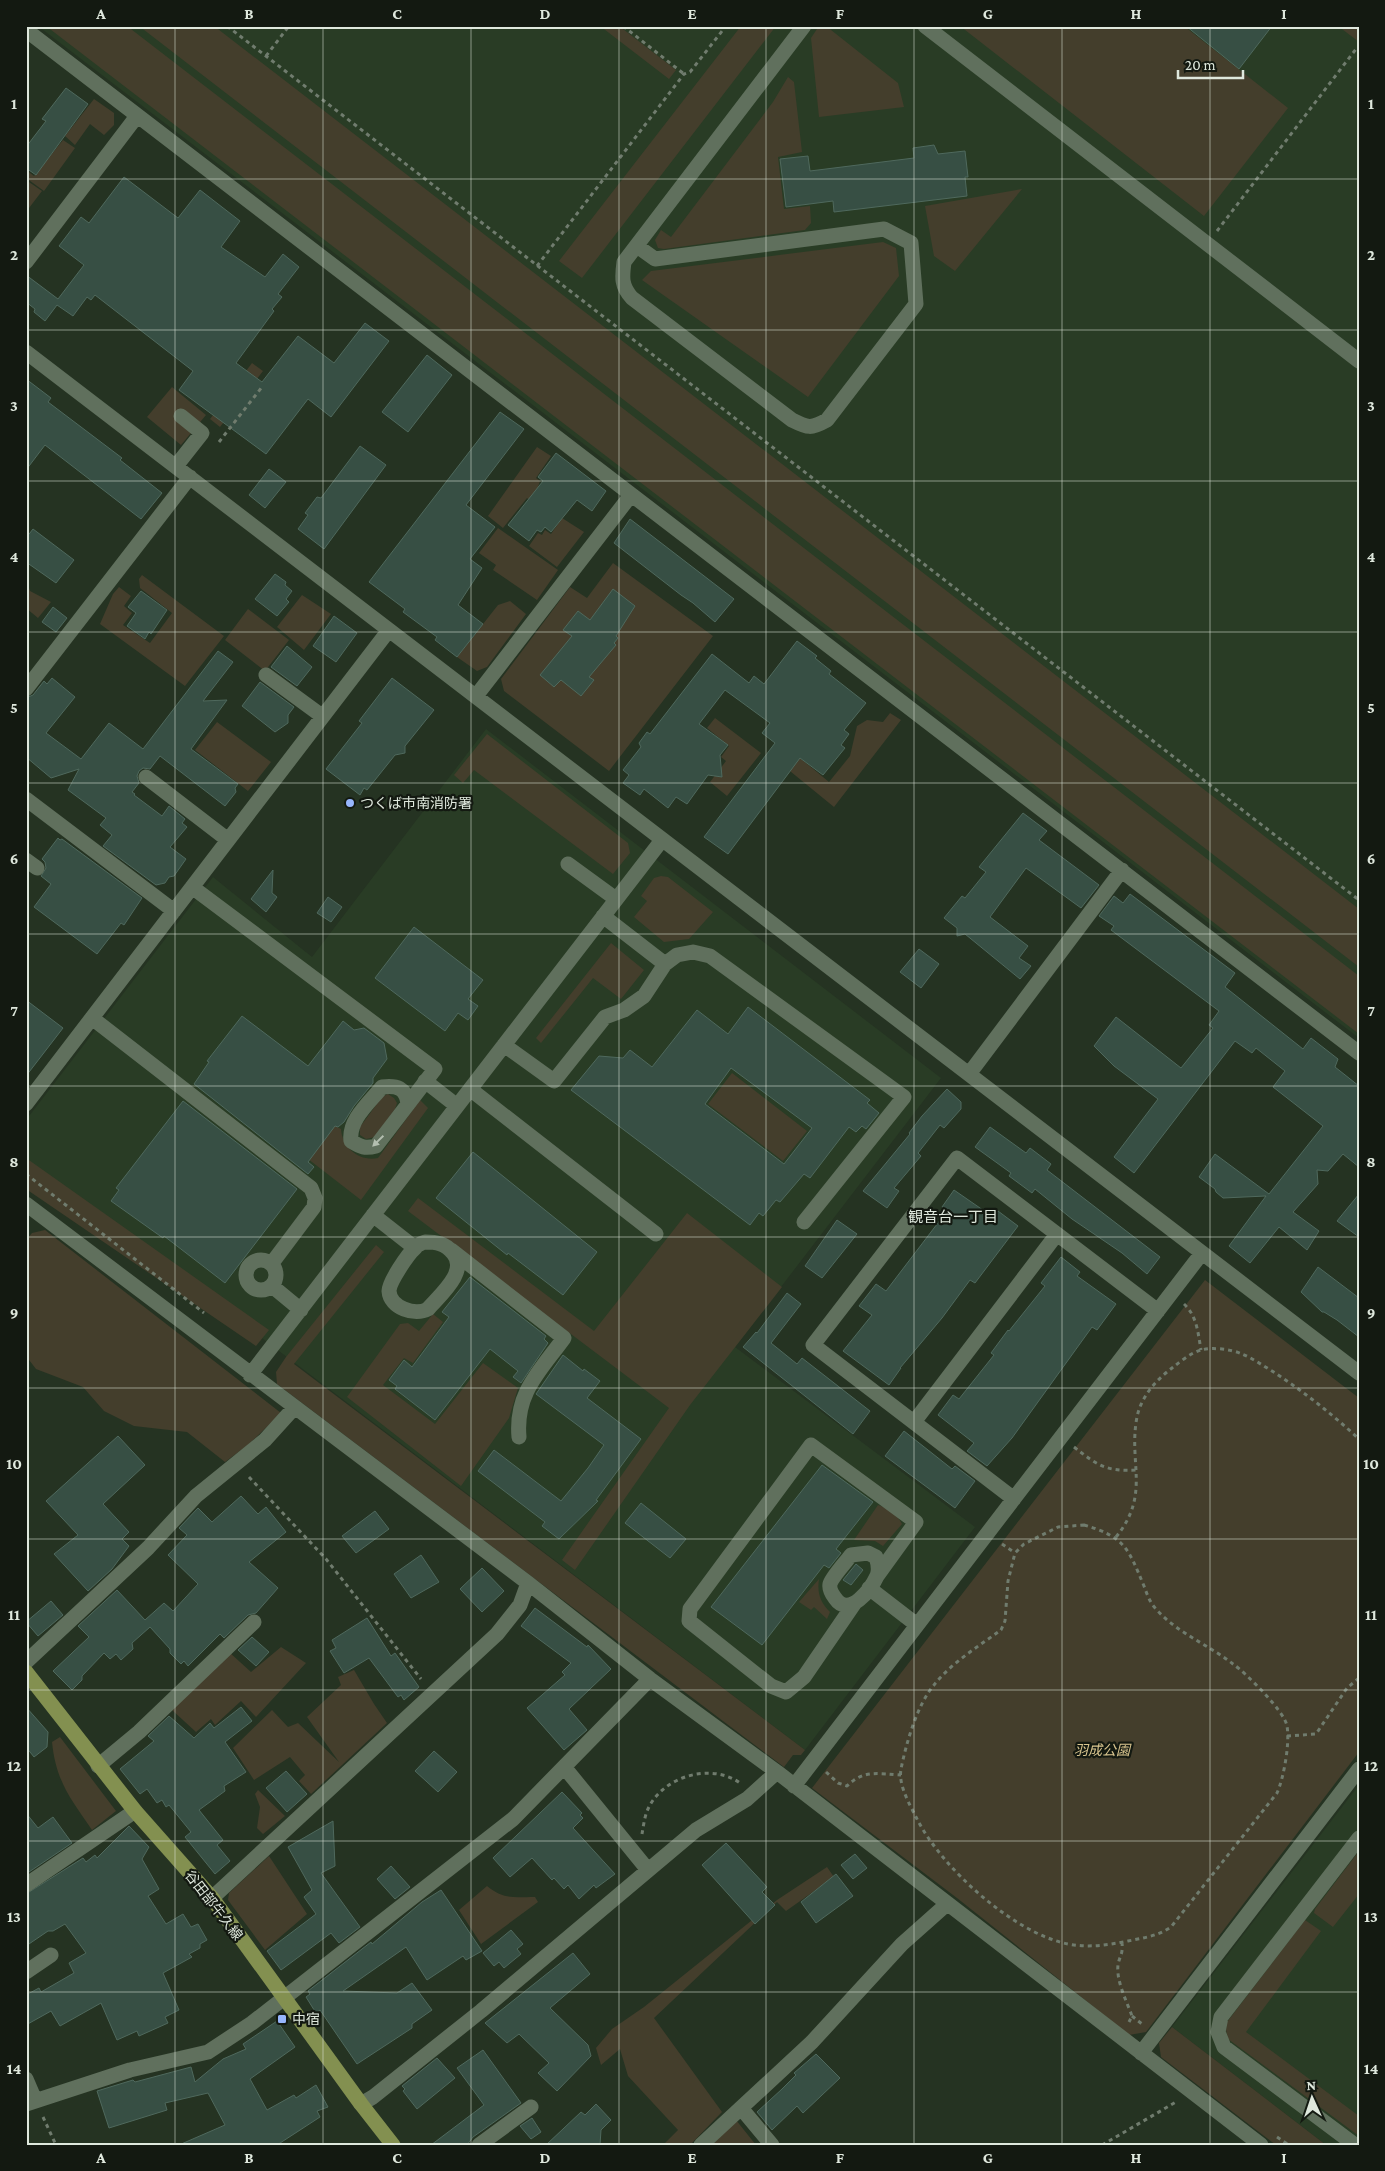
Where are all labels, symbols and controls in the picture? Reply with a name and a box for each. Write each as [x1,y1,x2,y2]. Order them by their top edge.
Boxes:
text: A [95,5,106,22]
text: B [244,5,254,22]
text: C [392,5,402,22]
text: D [539,5,551,22]
text: E [687,5,697,22]
text: F [836,5,845,22]
text: G [983,5,993,22]
text: H [1131,5,1142,22]
text: I [1281,5,1287,22]
scale bar [1178,48,1242,80]
text: 20 m [1185,57,1216,73]
text: 1 [11,95,17,112]
text: 1 [1368,95,1374,112]
text: 2 [10,246,18,263]
text: 2 [1367,246,1375,263]
text: 3 [10,397,18,414]
text: 3 [1367,397,1375,414]
text: 4 [10,548,19,565]
text: 4 [1367,548,1376,565]
text: 5 [10,699,18,716]
text: 5 [1367,699,1375,716]
place label: つくば市南消防署 [360,795,472,811]
marker: つくば市南消防署 [344,797,356,809]
text: 6 [10,850,18,867]
text: 6 [1367,850,1375,867]
text: 7 [10,1002,18,1019]
text: 7 [1367,1002,1375,1019]
one-way arrow [372,1135,384,1147]
text: 8 [9,1153,19,1170]
text: 8 [1366,1153,1376,1170]
district label: 観音台一丁目 [908,1209,998,1225]
text: 9 [10,1304,18,1321]
text: 9 [1367,1304,1375,1321]
text: 10 [6,1455,22,1472]
text: 10 [1363,1455,1379,1472]
text: 11 [8,1606,20,1623]
text: 11 [1365,1606,1377,1623]
park label: 羽成公園 [1074,1742,1132,1758]
text: 12 [7,1757,21,1774]
text: 12 [1364,1757,1378,1774]
street label: 谷田部牛久線 [182,1867,246,1943]
text: 13 [7,1908,21,1925]
text: 13 [1364,1908,1378,1925]
place label: 中宿 [292,2011,320,2027]
marker: 中宿 [276,2013,288,2025]
text: 14 [7,2060,22,2077]
text: 14 [1364,2060,1379,2077]
north arrow [1288,2074,1338,2124]
text: N [1306,2077,1317,2093]
text: A [95,2149,106,2166]
text: B [244,2149,254,2166]
text: C [392,2149,402,2166]
text: D [539,2149,551,2166]
text: E [687,2149,697,2166]
text: F [836,2149,845,2166]
text: G [983,2149,993,2166]
text: H [1131,2149,1142,2166]
text: I [1281,2149,1287,2166]

